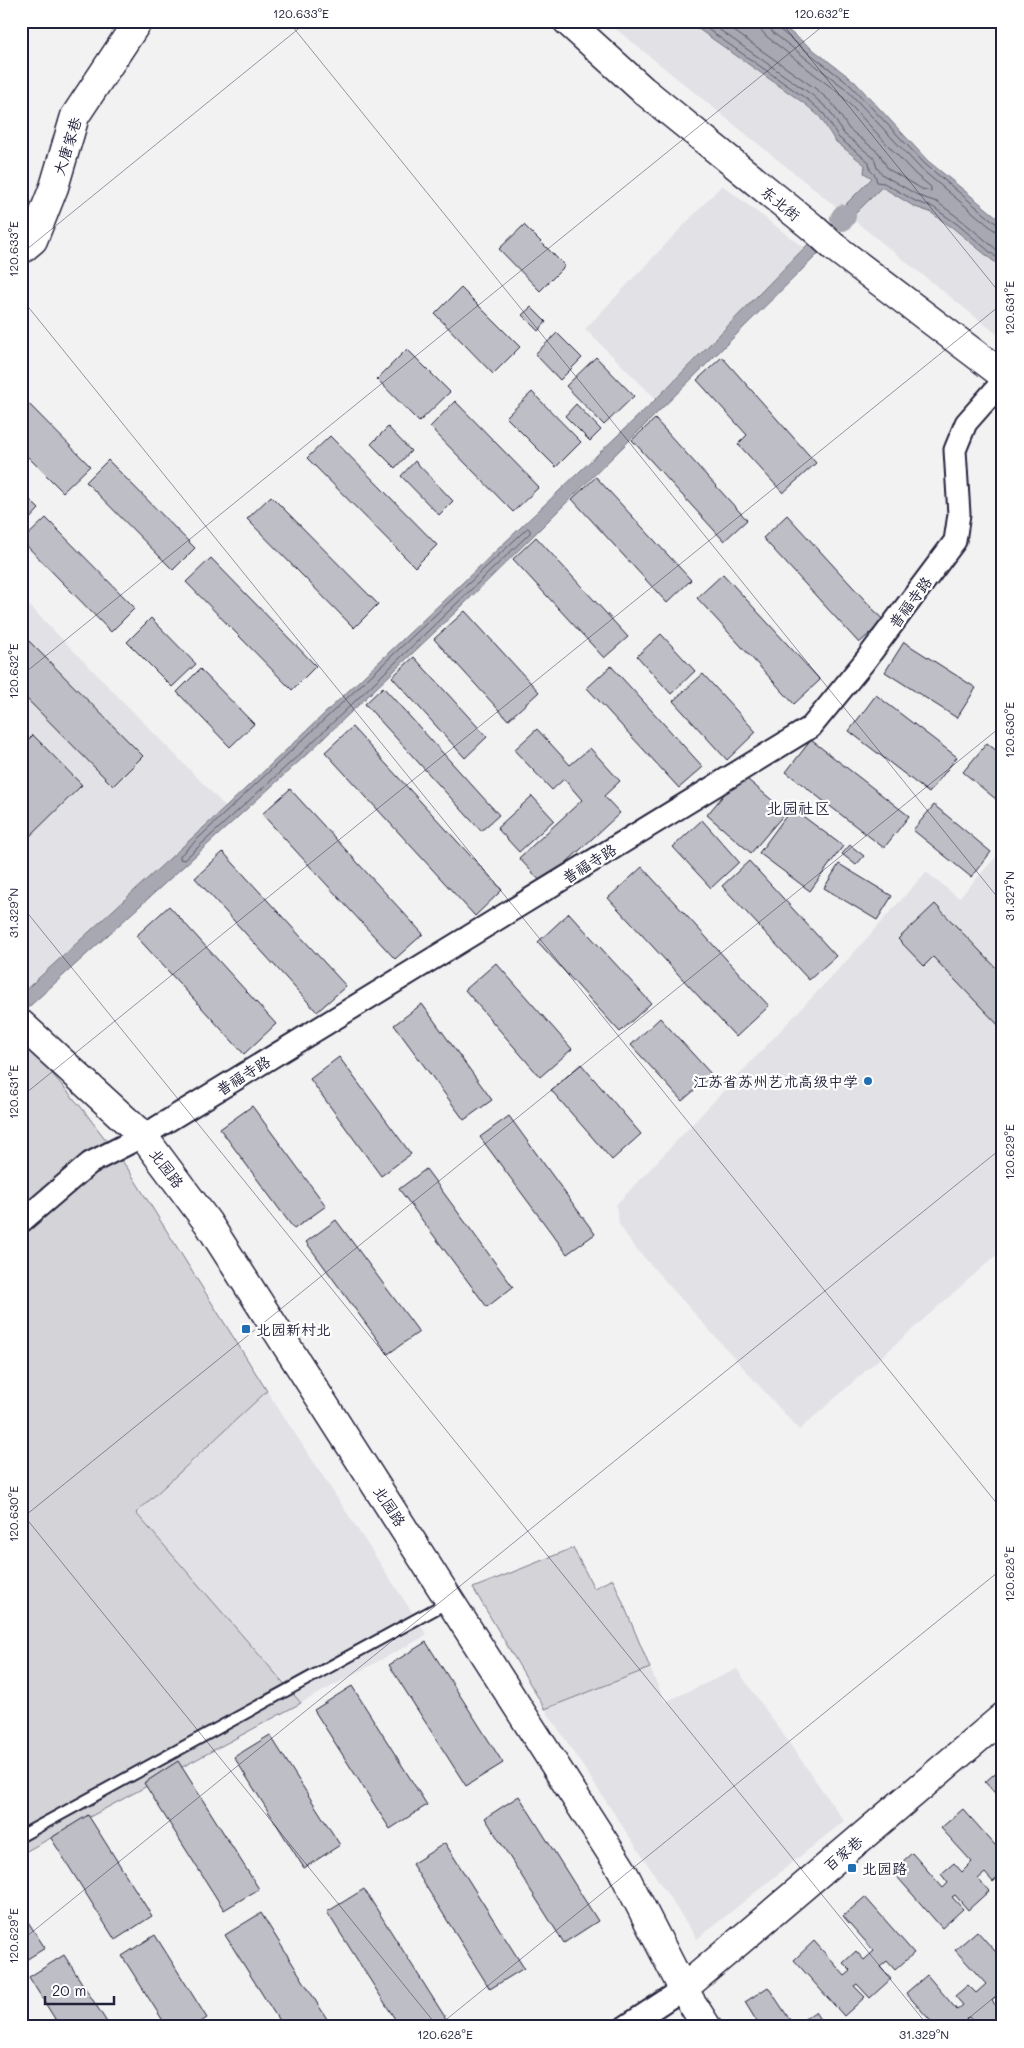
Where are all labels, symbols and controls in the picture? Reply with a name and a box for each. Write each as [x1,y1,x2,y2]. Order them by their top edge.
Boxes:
text: 120.633°E [273,5,329,21]
text: 120.632°E [794,5,850,21]
street label: 大唐家巷 [48,114,86,178]
street label: 东北街 [757,181,805,225]
text: 120.633°E [5,221,21,277]
text: 120.631°E [1001,281,1017,335]
street label: 普福寺路 [884,572,936,632]
text: 120.632°E [5,643,21,699]
text: 120.630°E [1001,702,1017,758]
district label: 北园社区 [766,797,830,818]
street label: 普福寺路 [558,839,620,887]
text: 31.327°N [1001,871,1017,921]
text: 31.329°N [5,888,21,938]
street label: 普福寺路 [212,1051,274,1099]
text: 120.631°E [5,1065,21,1119]
place label: 江苏省苏州艺术高级中学 [693,1071,858,1091]
marker: 江苏省苏州艺术高级中学 [862,1075,874,1087]
text: 120.629°E [1001,1124,1017,1180]
street label: 北园路 [145,1144,189,1192]
place label: 北园新村北 [256,1319,331,1339]
marker: 北园新村北 [240,1323,252,1335]
street label: 北园路 [369,1482,411,1530]
text: 120.630°E [5,1486,21,1542]
text: 120.628°E [1001,1546,1017,1602]
street label: 百家巷 [819,1831,867,1875]
place label: 北园路 [862,1858,907,1878]
marker: 北园路 [846,1862,858,1874]
text: 120.629°E [5,1908,21,1964]
scale bar [45,1973,114,2005]
text: 20 m [52,1980,86,2000]
text: 120.628°E [417,2026,473,2042]
text: 31.329°N [899,2026,949,2042]

